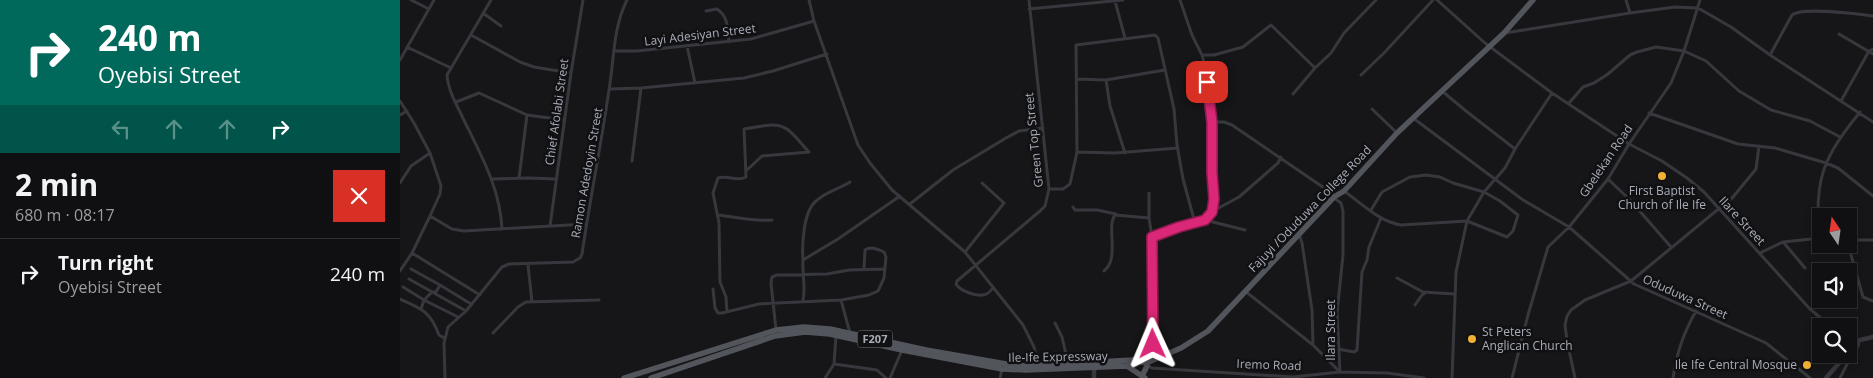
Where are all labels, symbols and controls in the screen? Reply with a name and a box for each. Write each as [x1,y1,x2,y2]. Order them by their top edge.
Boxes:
text: 240 m [98,14,202,61]
street label: Layi Adesiyan Street [643,19,757,50]
icon: right [15,20,80,85]
street label: Chief Afolabi Street [541,58,572,166]
text: Oyebisi Street [98,59,241,89]
pin [1186,61,1228,103]
icon: arrive [1193,68,1221,96]
street label: Green Top Street [1020,92,1047,188]
street label: Ramon Adedoyin Street [567,106,606,239]
icon: left [107,115,135,143]
icon: ahead [160,115,188,143]
icon: ahead [213,115,241,143]
icon: right [266,115,294,143]
street label: Gbelekan Road [1575,121,1636,201]
street label: Fajuyi /Oduduwa College Road [1244,142,1375,276]
text: 2 min [15,164,98,205]
button: close [333,170,385,222]
marker: First Baptist Church of Ile Ife [1656,170,1668,182]
place label: First Baptist Church of Ile Ife [1618,182,1706,213]
street label: Ilare Street [1715,192,1769,249]
text: 680 m · 08:17 [15,204,115,226]
north arrow [1812,208,1858,252]
map controls [1812,208,1857,363]
text: Turn right [58,250,153,276]
icon: right [15,260,43,288]
text: 240 m [330,261,385,287]
button: sound [1812,263,1857,308]
street label: Oduduwa Street [1640,270,1730,323]
text: Oyebisi Street [58,276,162,298]
street label: Ilara Street [1322,299,1339,361]
position arrow [1126,317,1178,369]
button: search [1812,318,1857,363]
place label: St Peters Anglican Church [1482,323,1573,354]
road number: F207 [858,330,892,348]
marker: St Peters Anglican Church [1466,333,1478,345]
street label: Ile-Ife Expressway [1008,347,1109,366]
street label: Iremo Road [1236,355,1302,374]
place label: Ile Ife Central Mosque [1675,356,1797,373]
marker: Ile Ife Central Mosque [1801,359,1813,371]

